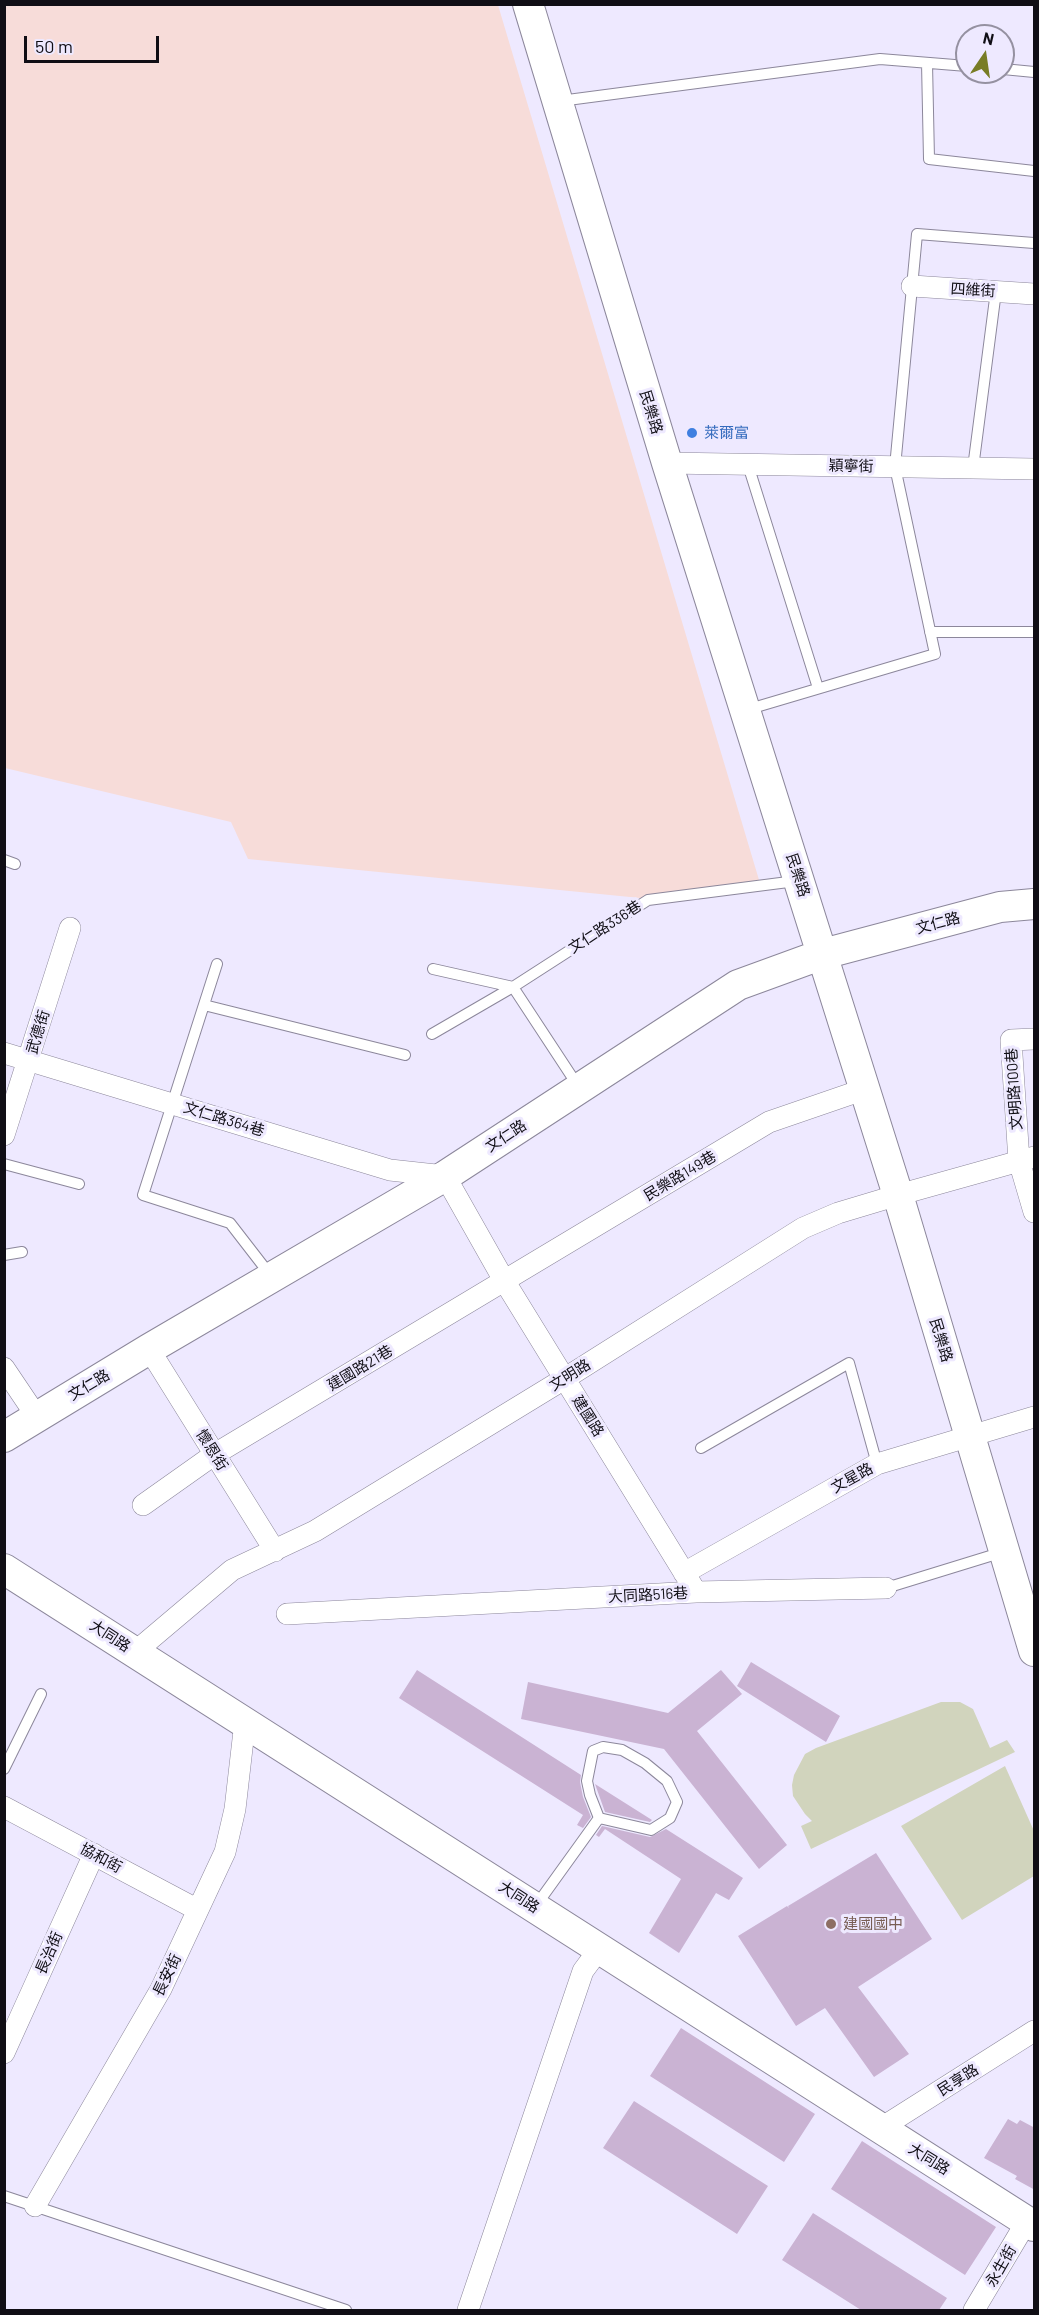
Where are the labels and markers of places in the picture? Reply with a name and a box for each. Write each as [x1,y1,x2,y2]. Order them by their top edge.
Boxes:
place label: 萊爾富 [704,424,749,442]
marker: 萊爾富 [685,426,699,440]
place label: 建國國中 [843,1915,903,1933]
marker: 建國國中 [824,1917,838,1931]

